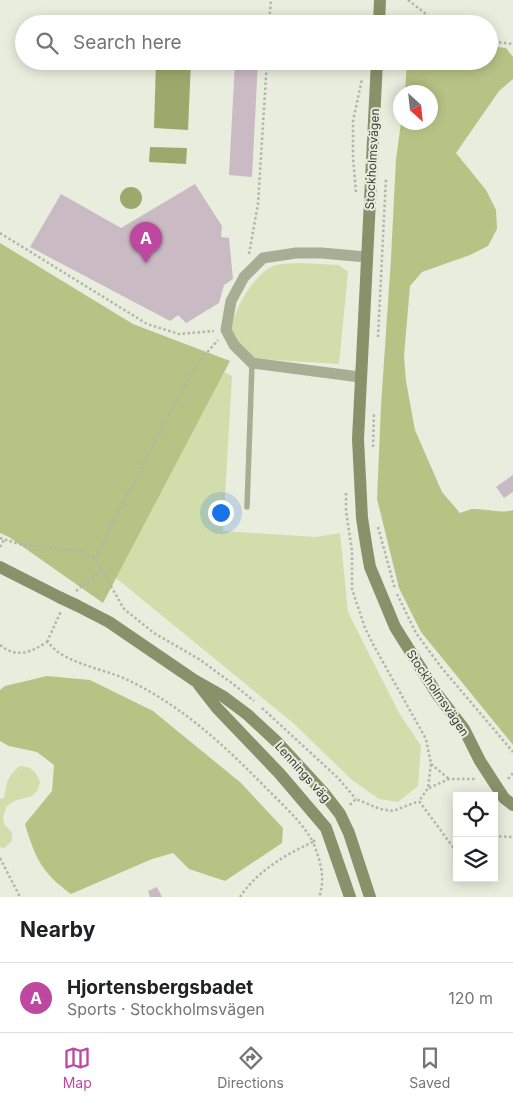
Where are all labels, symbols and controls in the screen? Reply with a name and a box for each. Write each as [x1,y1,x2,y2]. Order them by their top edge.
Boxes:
search box [15,15,498,70]
icon: search [33,29,61,57]
text: Search here [73,31,182,54]
north arrow [393,85,438,130]
street label: Stockholmsvägen [362,108,382,210]
pin: A [130,222,162,263]
your location [208,500,234,526]
street label: Stockholmsvägen [404,647,472,739]
street label: Lennings väg [272,739,334,805]
map controls [453,792,498,882]
button: locate [453,792,498,837]
button: layers [453,837,498,882]
text: Nearby [20,917,95,942]
text: Hjortensbergsbadet [67,976,253,999]
text: A [30,988,42,1008]
text: 120 m [448,988,493,1008]
text: Sports · Stockholmsvägen [67,999,265,1019]
tab: Map [63,1044,92,1091]
tab: Directions [217,1044,284,1091]
tab: Saved [409,1044,450,1091]

